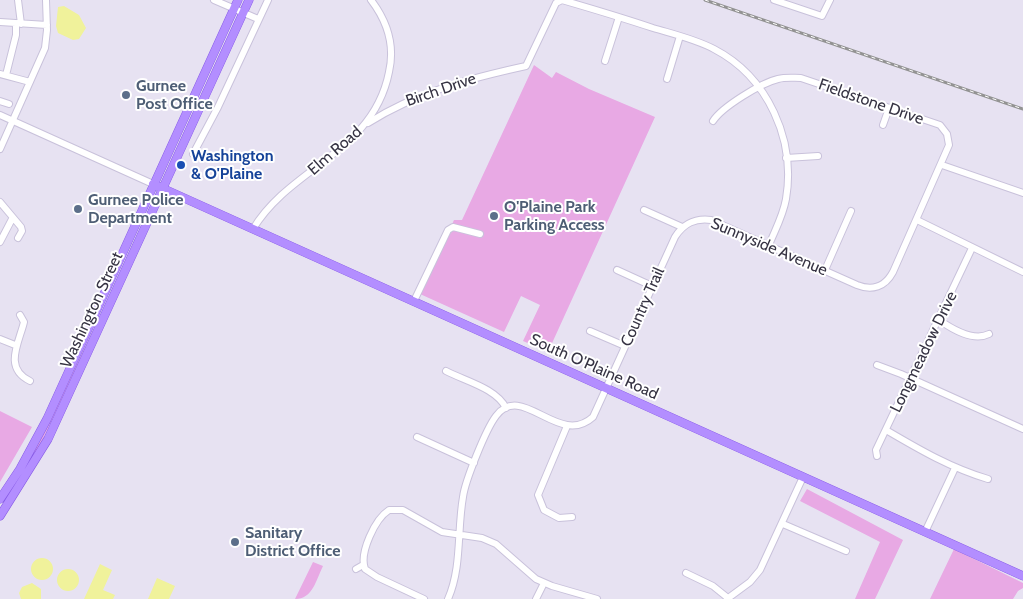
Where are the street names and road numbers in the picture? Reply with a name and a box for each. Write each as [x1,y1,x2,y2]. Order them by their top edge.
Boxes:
street label: Birch Drive [403,69,479,111]
street label: Fieldstone Drive [816,75,926,129]
street label: Elm Road [304,122,366,180]
street label: Sunnyside Avenue [708,214,830,280]
street label: Washington Street [57,249,127,371]
street label: Country Trail [617,264,669,350]
street label: Longmeadow Drive [886,288,962,416]
street label: South O'Plaine Road [527,330,661,404]

